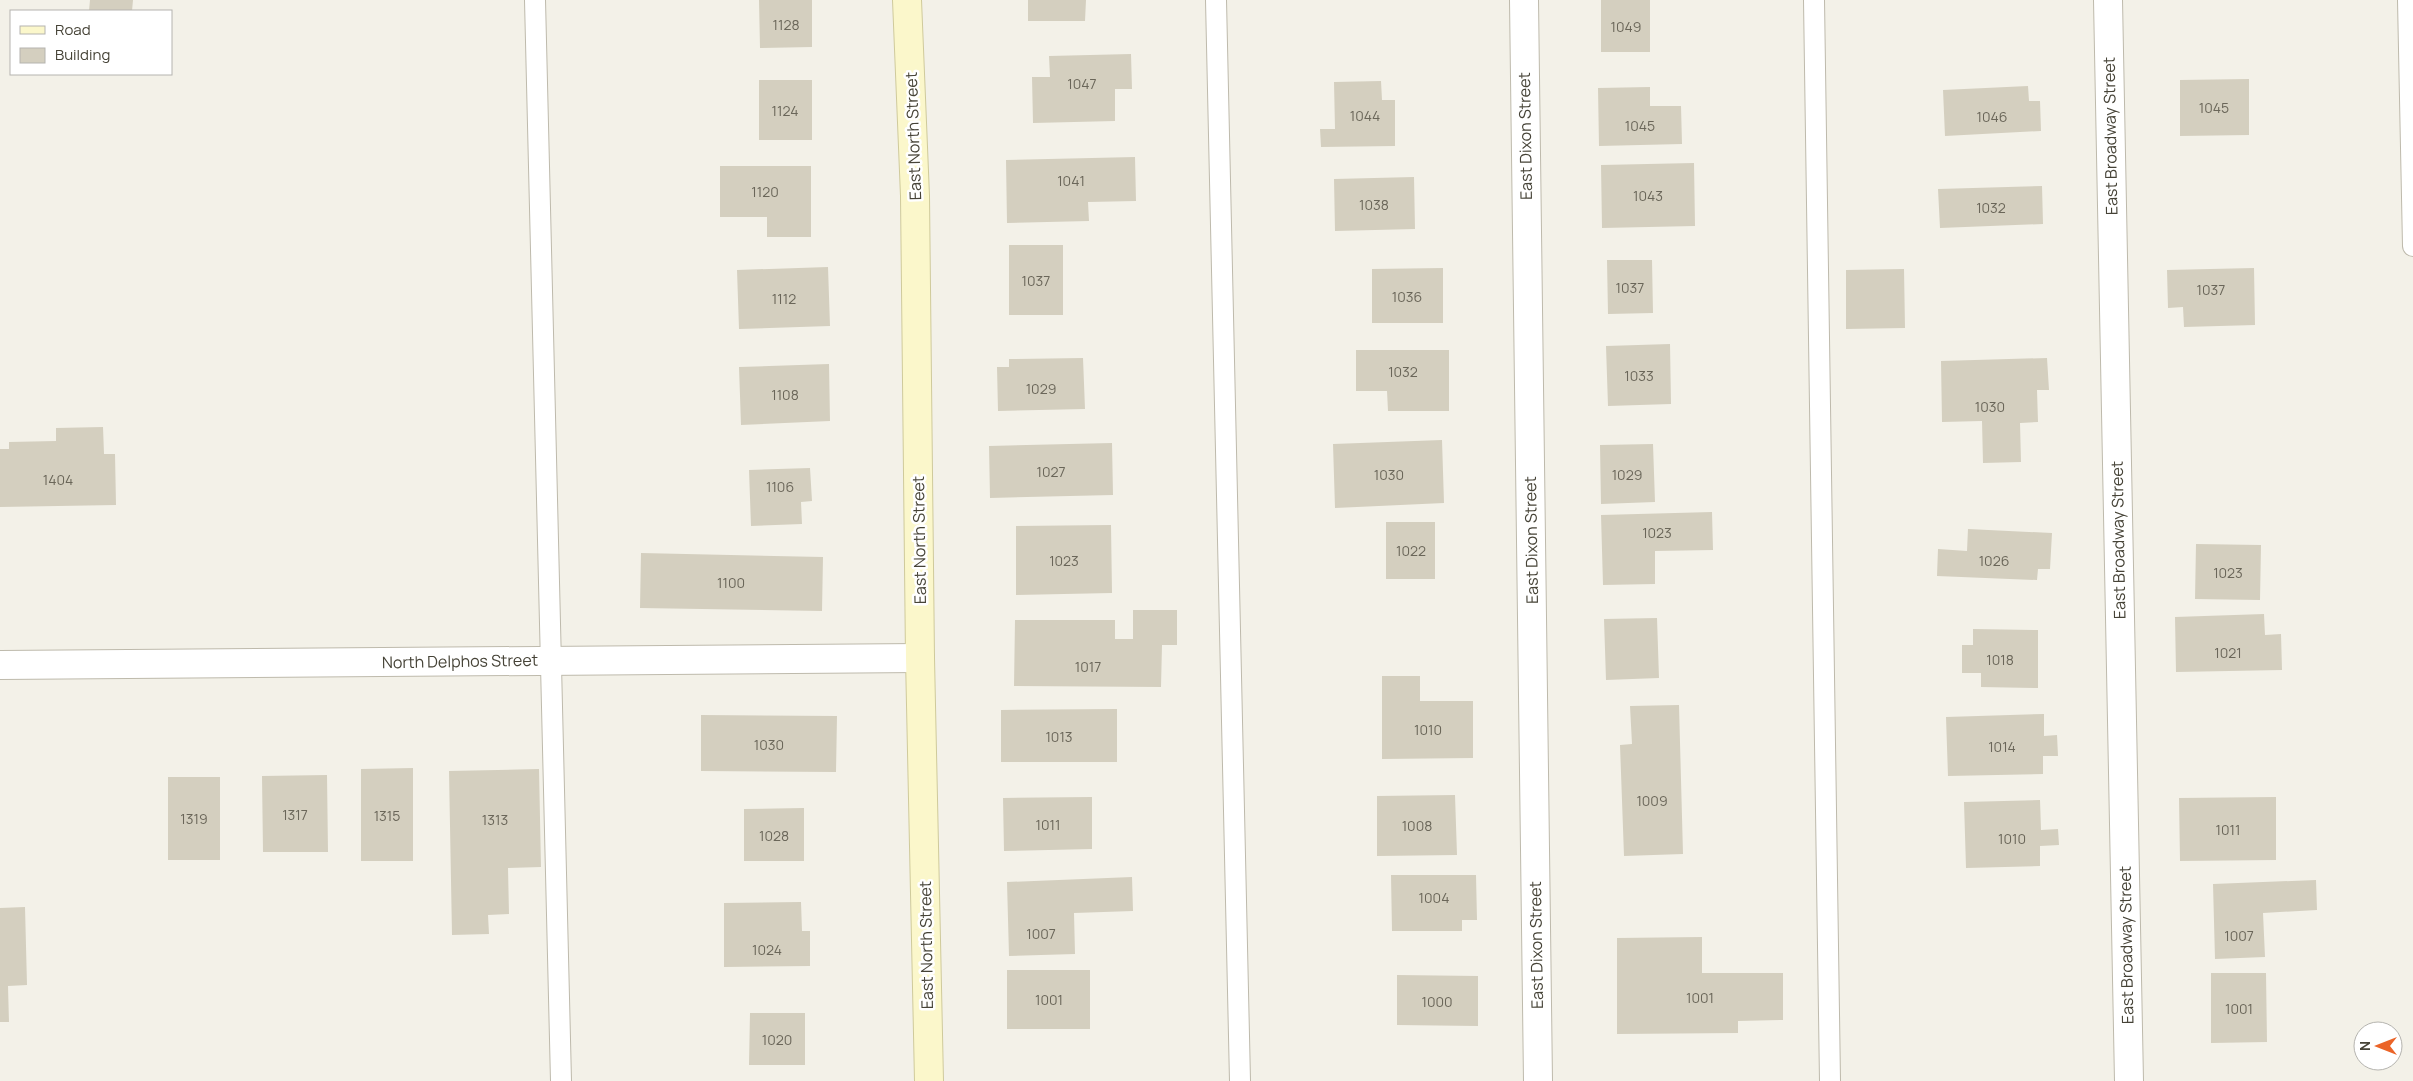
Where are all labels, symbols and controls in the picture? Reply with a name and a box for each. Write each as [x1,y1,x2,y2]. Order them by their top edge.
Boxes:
legend [10,10,172,75]
house number: 1128 [772,15,800,34]
house number: 1049 [1611,17,1641,36]
text: Road [55,19,91,40]
text: Building [55,44,110,65]
street label: East Broadway Street [2098,57,2122,215]
street label: East North Street [900,71,926,201]
street label: East Dixon Street [1513,72,1537,200]
house number: 1047 [1067,74,1097,93]
house number: 1045 [2199,98,2229,117]
house number: 1124 [772,101,798,120]
house number: 1044 [1350,106,1380,125]
house number: 1046 [1977,107,2007,126]
house number: 1045 [1625,116,1655,135]
house number: 1041 [1057,171,1085,190]
house number: 1120 [751,182,779,201]
house number: 1043 [1633,186,1663,205]
house number: 1038 [1359,195,1389,214]
house number: 1032 [1976,198,2006,217]
house number: 1037 [1022,271,1050,290]
house number: 1037 [1616,278,1644,297]
house number: 1037 [2197,280,2225,299]
house number: 1036 [1392,287,1422,306]
house number: 1112 [772,289,796,308]
house number: 1032 [1388,362,1418,381]
house number: 1033 [1624,366,1654,385]
house number: 1029 [1026,379,1056,398]
house number: 1108 [771,385,799,404]
house number: 1030 [1975,397,2005,416]
street label: East Broadway Street [2106,461,2130,619]
house number: 1027 [1036,462,1066,481]
house number: 1030 [1374,465,1404,484]
house number: 1029 [1612,465,1642,484]
house number: 1404 [43,470,73,489]
street label: East North Street [907,476,931,604]
street label: East Dixon Street [1519,476,1543,604]
house number: 1106 [766,477,794,496]
house number: 1023 [1642,523,1672,542]
house number: 1022 [1396,541,1426,560]
house number: 1023 [1049,551,1079,570]
house number: 1026 [1979,551,2009,570]
house number: 1023 [2213,563,2243,582]
house number: 1100 [717,573,745,592]
house number: 1021 [2214,643,2242,662]
street label: North Delphos Street [382,649,538,673]
house number: 1018 [1986,650,2014,669]
house number: 1017 [1075,657,1101,676]
house number: 1010 [1414,720,1442,739]
house number: 1013 [1045,727,1073,746]
house number: 1030 [754,735,784,754]
house number: 1014 [1988,737,2016,756]
house number: 1009 [1636,791,1668,810]
house number: 1317 [282,805,308,824]
house number: 1315 [374,806,400,825]
house number: 1319 [180,809,208,828]
house number: 1313 [482,810,508,829]
house number: 1011 [1036,815,1060,834]
house number: 1008 [1402,816,1432,835]
house number: 1011 [2216,820,2240,839]
house number: 1028 [759,826,789,845]
house number: 1010 [1998,829,2026,848]
street label: East Broadway Street [2114,866,2138,1024]
street label: East North Street [914,881,938,1009]
street label: East Dixon Street [1524,881,1548,1009]
house number: 1004 [1419,888,1449,907]
house number: 1007 [1026,924,1056,943]
house number: 1007 [2224,926,2254,945]
house number: 1024 [752,940,782,959]
house number: 1001 [1686,988,1714,1007]
house number: 1001 [1035,990,1063,1009]
house number: 1000 [1421,992,1453,1011]
house number: 1001 [2225,999,2253,1018]
north arrow [2353,1021,2403,1071]
house number: 1020 [762,1030,792,1049]
text: N [2355,1041,2374,1051]

